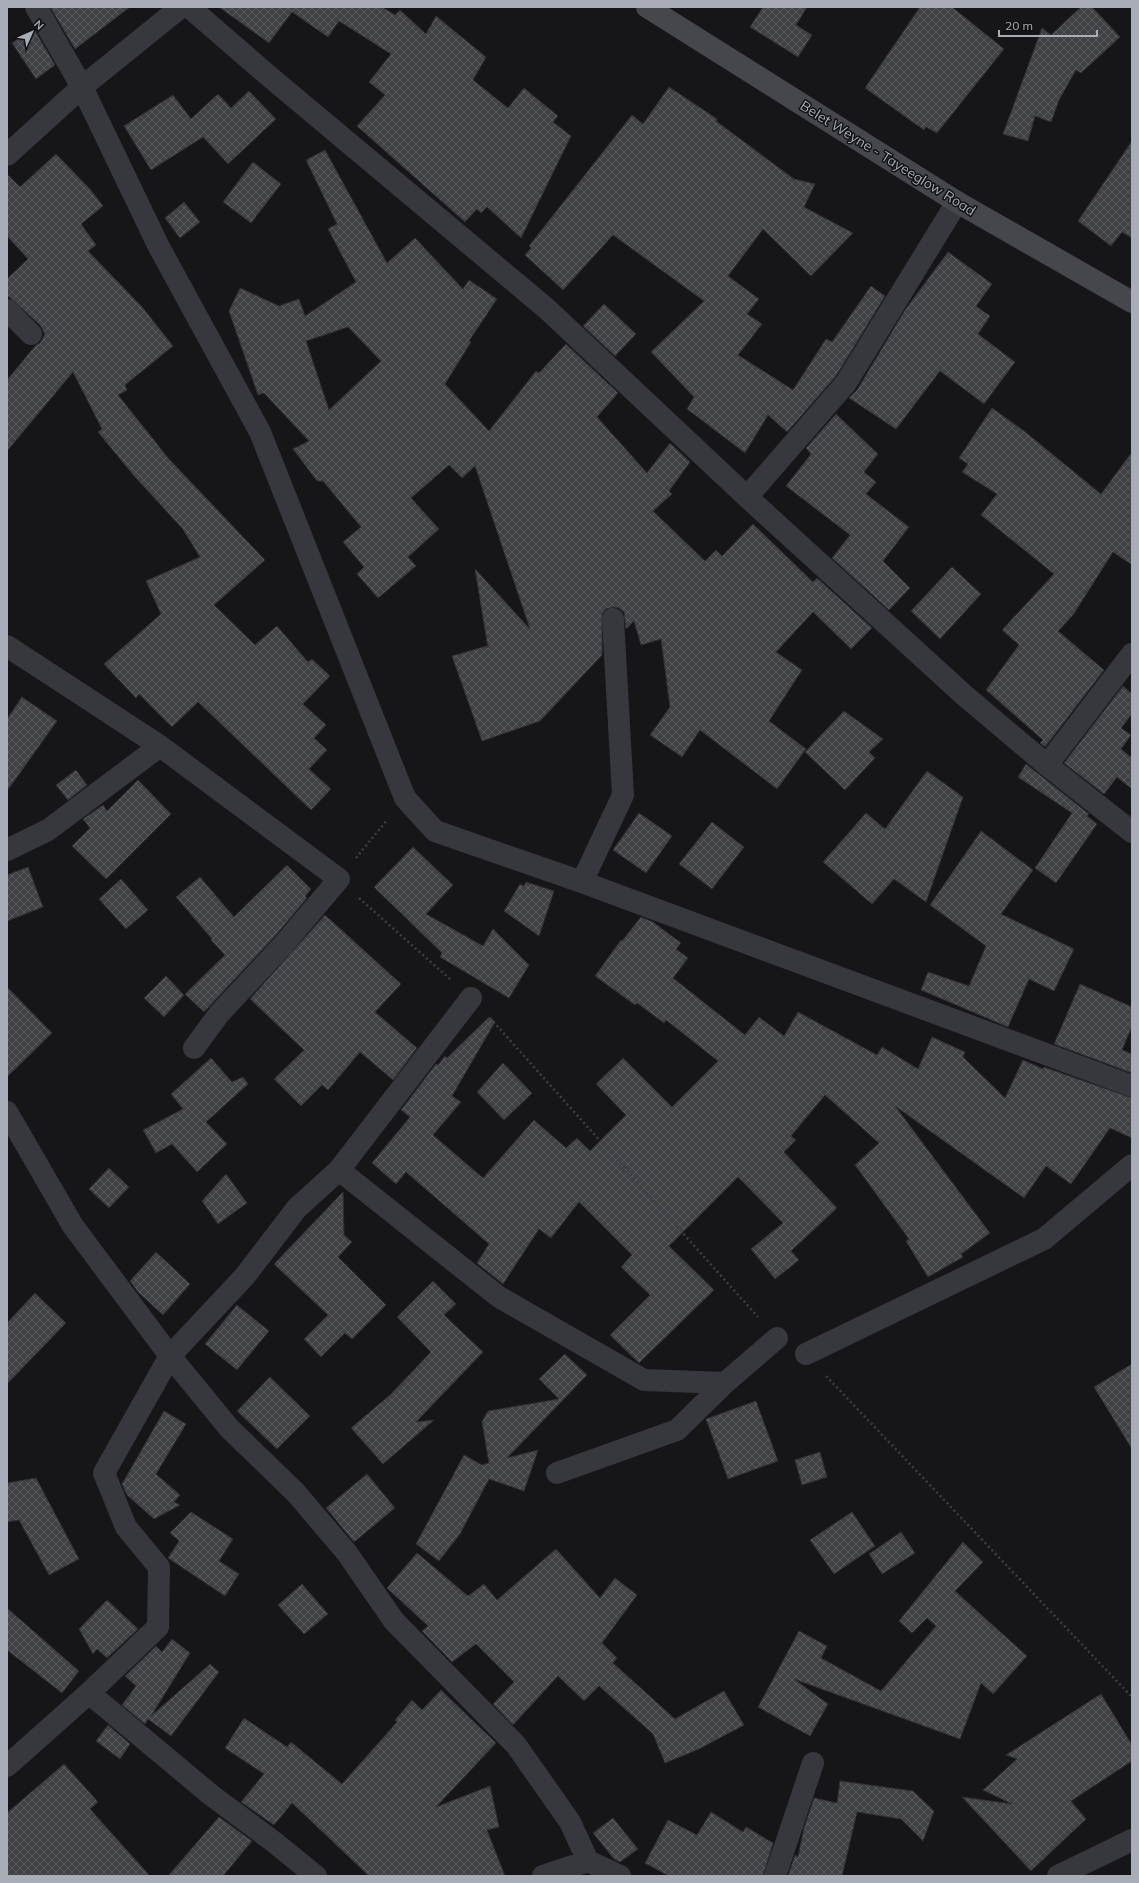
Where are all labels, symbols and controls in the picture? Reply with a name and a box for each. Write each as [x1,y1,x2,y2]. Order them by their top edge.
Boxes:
north arrow [12,12,52,52]
scale bar [999,12,1097,38]
text: N [31,17,47,33]
text: 20 m [1005,18,1033,33]
street label: Belet Weyne - Tayeeglow Road [797,96,979,220]

